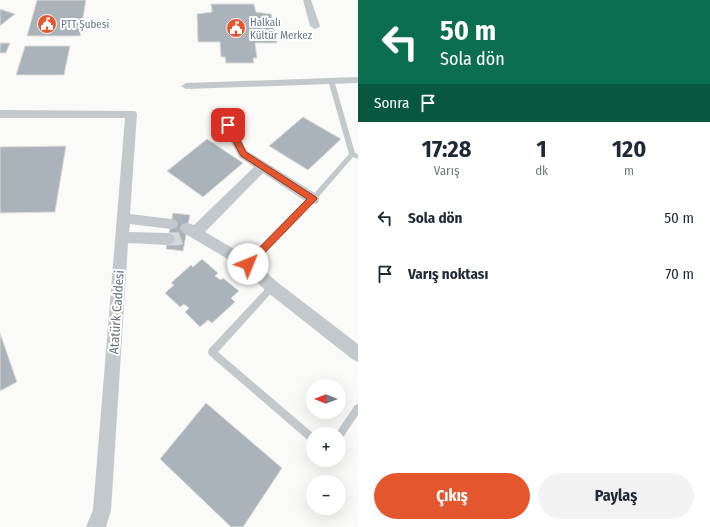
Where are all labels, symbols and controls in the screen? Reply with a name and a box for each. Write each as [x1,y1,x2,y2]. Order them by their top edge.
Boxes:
public building icon: PTT Şubesi [36,13,58,35]
text: 50 m [440,14,496,47]
place label: Halkalı Kültür Merkez [250,16,313,42]
icon: left [374,16,426,68]
public building icon: Halkalı Kültür Merkez [225,17,247,39]
place label: PTT Şubesi [61,18,109,31]
text: Sola dön [440,48,505,70]
icon: arrive [417,92,439,114]
text: Sonra [374,94,409,112]
pin [211,108,245,142]
icon: arrive [217,114,239,136]
text: 17:28 [422,135,471,163]
text: 1 [537,135,547,163]
text: 120 [612,135,646,163]
text: Varış [434,163,459,178]
text: dk [535,163,548,178]
text: m [624,163,634,178]
icon: left [374,207,396,229]
text: Sola dön [408,209,462,227]
text: 50 m [664,209,694,227]
position arrow [227,243,269,285]
icon: arrive [374,263,396,285]
text: Varış noktası [408,265,488,283]
text: 70 m [665,265,694,283]
street label: Atatürk Caddesi [106,270,127,355]
north arrow [306,379,346,419]
map controls [306,379,346,515]
button: + [306,427,346,467]
button: Çıkış [374,473,530,519]
button: Paylaş [538,473,694,519]
button: − [306,475,346,515]

